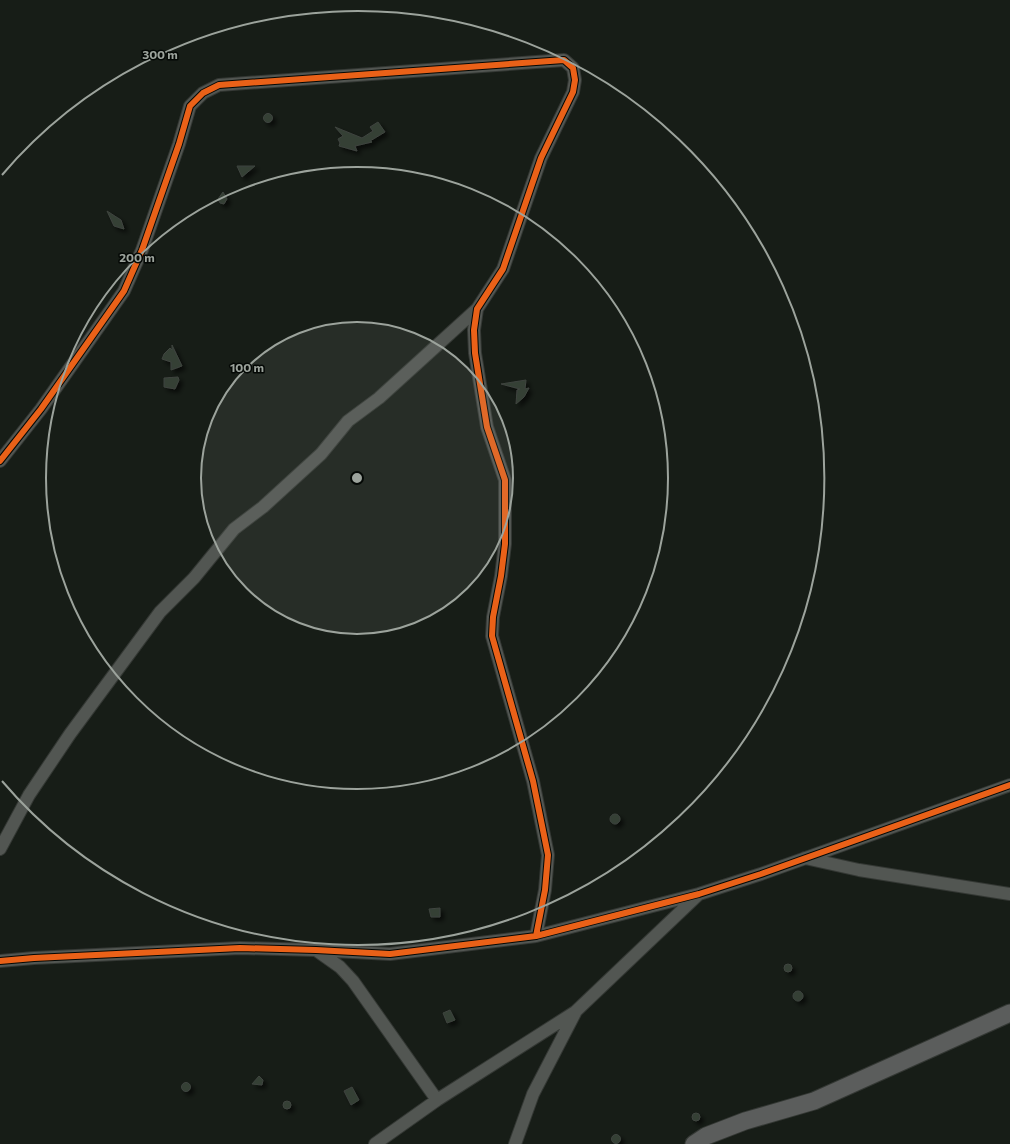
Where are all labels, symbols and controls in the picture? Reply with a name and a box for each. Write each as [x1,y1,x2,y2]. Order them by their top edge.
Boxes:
text: 300 m [142,47,178,61]
text: 200 m [119,250,155,264]
text: 100 m [230,360,264,374]
centre of rings [350,471,364,485]

